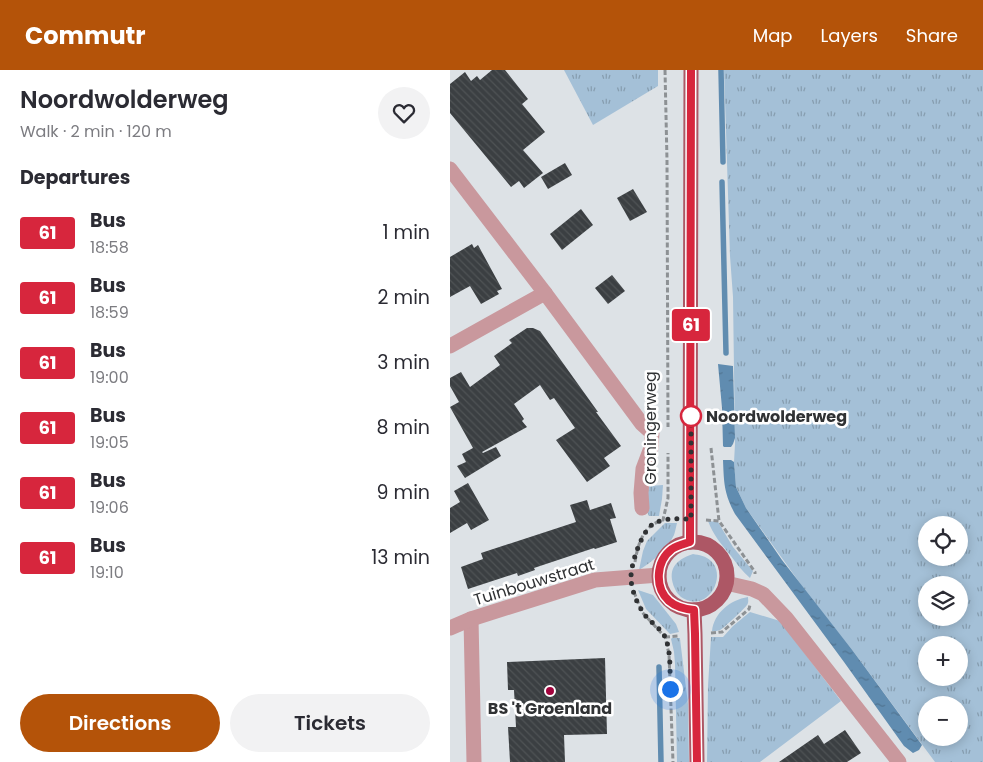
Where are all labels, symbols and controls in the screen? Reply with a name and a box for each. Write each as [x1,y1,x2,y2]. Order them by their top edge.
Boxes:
text: Commutr [25,19,146,52]
text: Map [753,23,793,48]
text: Layers [821,23,878,48]
text: Share [906,23,958,48]
text: Noordwolderweg [20,83,229,116]
button: heart [378,87,430,139]
text: Walk · 2 min · 120 m [20,120,172,143]
text: Departures [20,164,130,191]
text: Bus [90,207,126,234]
text: 1 min [382,219,430,246]
text: 61 [38,220,57,245]
text: 18:58 [90,236,129,259]
text: Bus [90,272,126,299]
text: 2 min [378,284,430,311]
text: 61 [38,285,57,310]
text: 18:59 [90,301,129,324]
line badge: 61 [668,309,714,341]
text: 61 [682,312,700,337]
text: Bus [90,337,126,364]
text: 3 min [377,349,430,376]
text: 61 [38,350,57,375]
text: 19:00 [90,366,129,389]
street label: Groningerweg [639,371,662,485]
text: Bus [90,402,126,429]
marker: Noordwolderweg [680,405,702,427]
place label: Noordwolderweg [706,405,847,428]
text: 8 min [377,414,430,441]
text: 61 [38,415,57,440]
text: 19:05 [90,431,129,454]
text: Bus [90,467,126,494]
text: 9 min [377,479,430,506]
text: 61 [38,480,57,505]
text: 19:06 [90,496,129,519]
map controls [918,516,968,746]
button: locate [918,516,968,566]
text: Bus [90,532,126,559]
text: 13 min [371,544,430,571]
text: 61 [38,545,57,570]
street label: Tuinbouwstraat [471,553,597,611]
text: 19:10 [90,561,124,584]
button: layers [918,576,968,626]
button: + [918,636,968,686]
your location [658,677,683,702]
marker: BS 't Groenland [544,685,556,697]
button: Directions [20,694,220,752]
button: Tickets [230,694,430,752]
button: − [918,696,968,746]
place label: BS 't Groenland [488,697,612,720]

